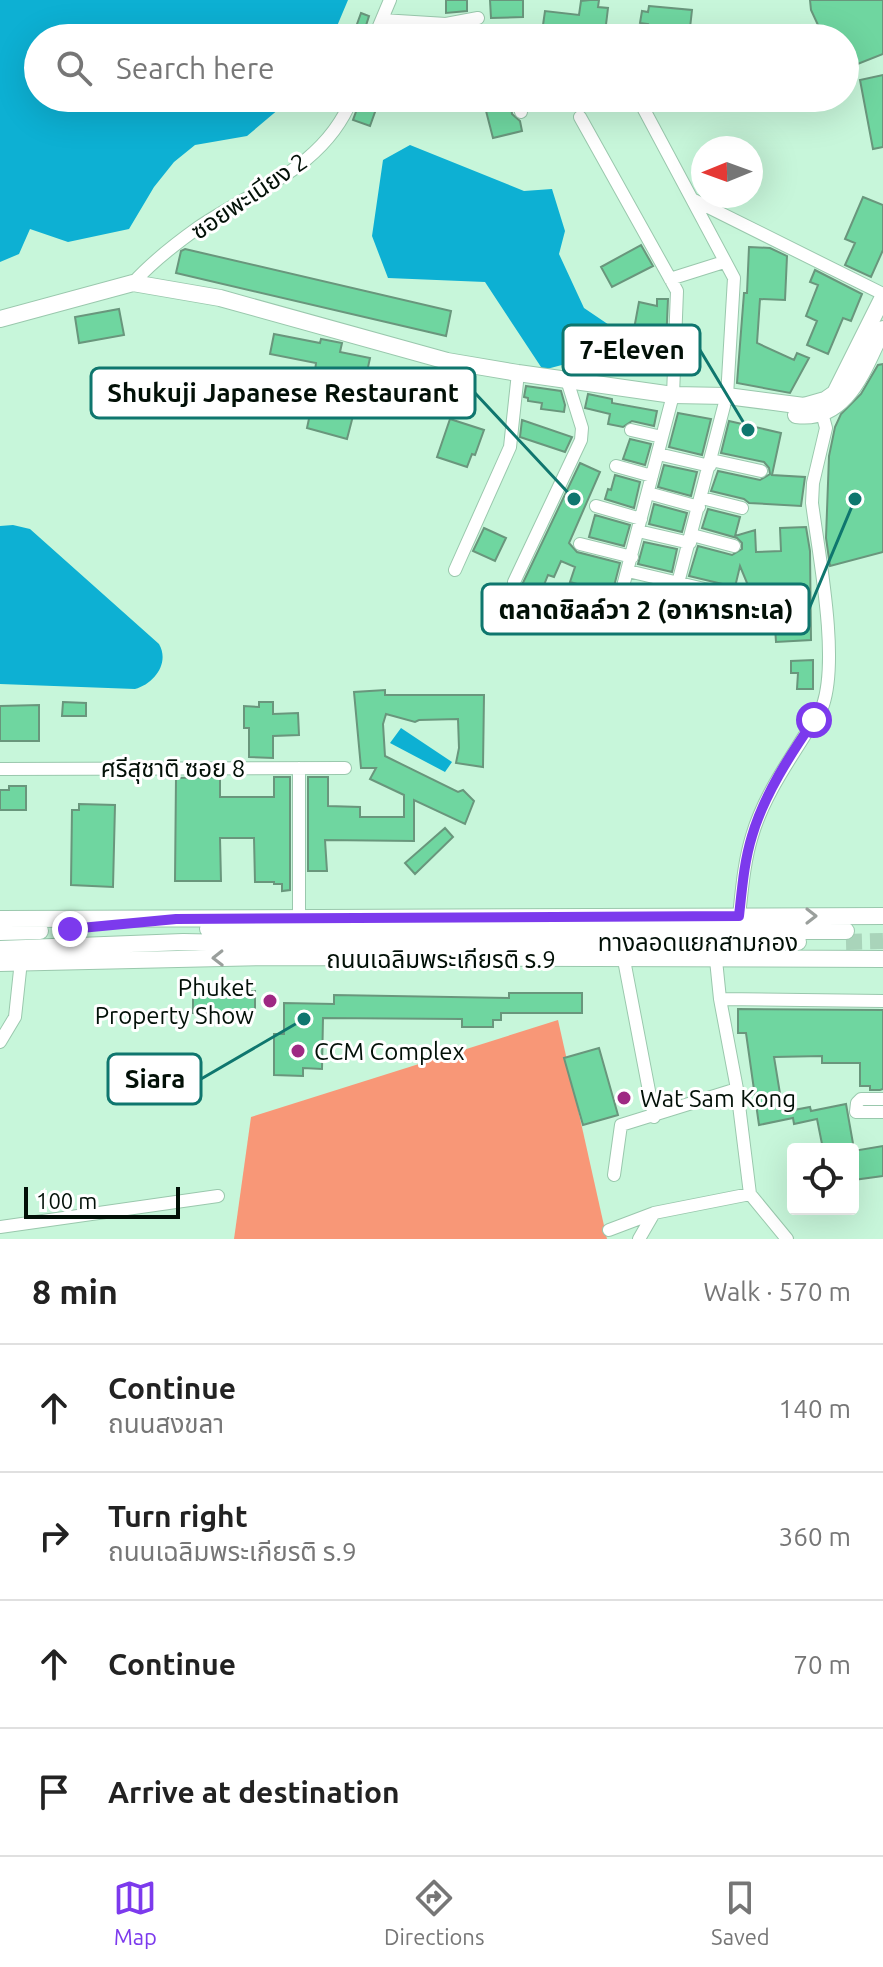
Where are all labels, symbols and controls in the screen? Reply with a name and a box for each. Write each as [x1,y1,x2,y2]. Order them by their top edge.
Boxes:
search box [24,24,859,112]
icon: search [52,46,96,90]
text: Search here [116,51,275,85]
north arrow [691,136,763,208]
street label: ซอยพะเนียง 2 [186,147,312,245]
callout: 7-Eleven [563,325,700,375]
text: 7-Eleven [579,335,685,364]
callout: Shukuji Japanese Restaurant [91,368,475,418]
text: Shukuji Japanese Restaurant [107,378,459,407]
callout: ตลาดชิลล์วา 2 (อาหารทะเล) [482,584,809,634]
text: ตลาดชิลล์วา 2 (อาหารทะเล) [499,595,793,624]
route start [796,702,832,738]
street label: ศรีสุชาติ ซอย 8 [101,755,245,784]
one-way arrow [805,907,818,925]
route end [52,911,88,947]
street label: ทางลอดแยกสามกอง [598,929,798,956]
street label: ถนนเฉลิมพระเกียรติ ร.9 [326,946,556,973]
one-way arrow [211,949,224,967]
place label: Phuket Property Show [95,974,255,1029]
marker: Phuket Property Show [261,992,279,1010]
place label: CCM Complex [314,1038,465,1065]
marker: CCM Complex [289,1042,307,1060]
callout: Siara [108,1054,201,1104]
text: Siara [125,1064,185,1093]
place label: Wat Sam Kong [640,1085,796,1112]
marker: Wat Sam Kong [615,1089,633,1107]
map controls [787,1143,859,1215]
button: locate [787,1143,859,1215]
scale bar [24,1183,180,1219]
text: 100 m [36,1188,97,1213]
text: 8 min [32,1272,118,1310]
text: Walk · 570 m [703,1277,851,1306]
text: Continue [108,1371,236,1405]
icon: ahead [32,1386,76,1430]
text: 140 m [779,1394,851,1423]
text: ถนนสงขลา [108,1409,224,1438]
text: Turn right [108,1499,248,1533]
icon: right [32,1514,76,1558]
text: 360 m [779,1522,851,1551]
text: ถนนเฉลิมพระเกียรติ ร.9 [108,1537,357,1566]
icon: ahead [32,1642,76,1686]
text: Continue [108,1647,236,1681]
text: 70 m [793,1650,851,1679]
icon: arrive [32,1770,76,1814]
text: Arrive at destination [108,1775,400,1809]
tab: Map [113,1876,157,1949]
tab: Directions [384,1876,484,1949]
tab: Saved [711,1876,770,1949]

